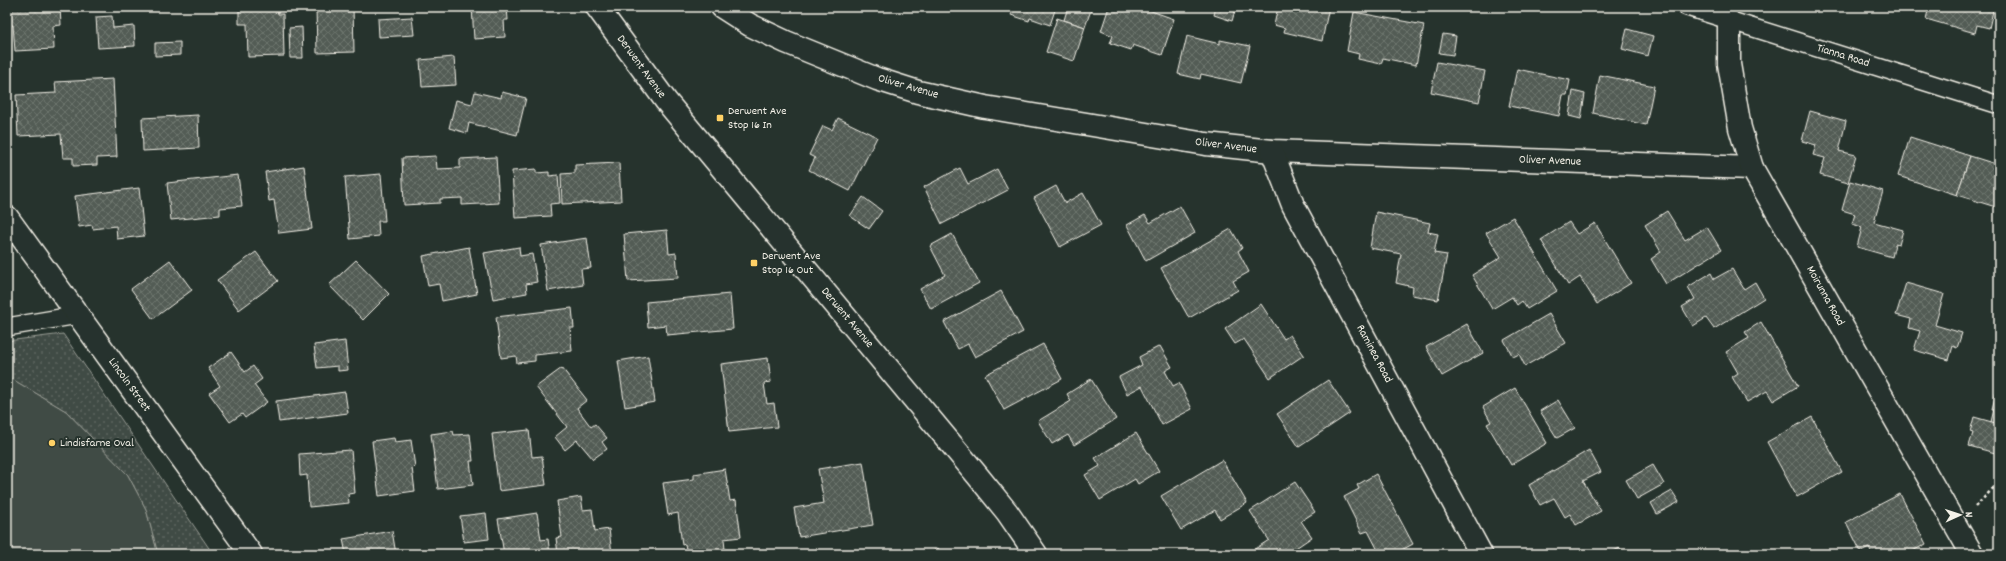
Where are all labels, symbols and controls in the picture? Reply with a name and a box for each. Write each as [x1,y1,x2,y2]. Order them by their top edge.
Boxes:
street label: Derwent Avenue [612,32,670,102]
street label: Tianna Road [1814,40,1872,72]
street label: Oliver Avenue [876,70,940,104]
place label: Derwent Ave Stop 16 In [728,103,787,134]
marker: Derwent Ave Stop 16 In [715,113,725,123]
street label: Oliver Avenue [1194,134,1258,158]
street label: Oliver Avenue [1519,151,1581,171]
place label: Derwent Ave Stop 16 Out [762,248,821,279]
marker: Derwent Ave Stop 16 Out [749,258,759,268]
street label: Moirunna Road [1802,263,1848,329]
street label: Derwent Avenue [817,284,877,352]
street label: Raminea Road [1352,322,1396,386]
street label: Lincoln Street [104,354,155,416]
place label: Lindisfarne Oval [60,435,134,452]
marker: Lindisfarne Oval [47,438,57,448]
north arrow [1940,495,1980,535]
text: N [1960,511,1976,518]

